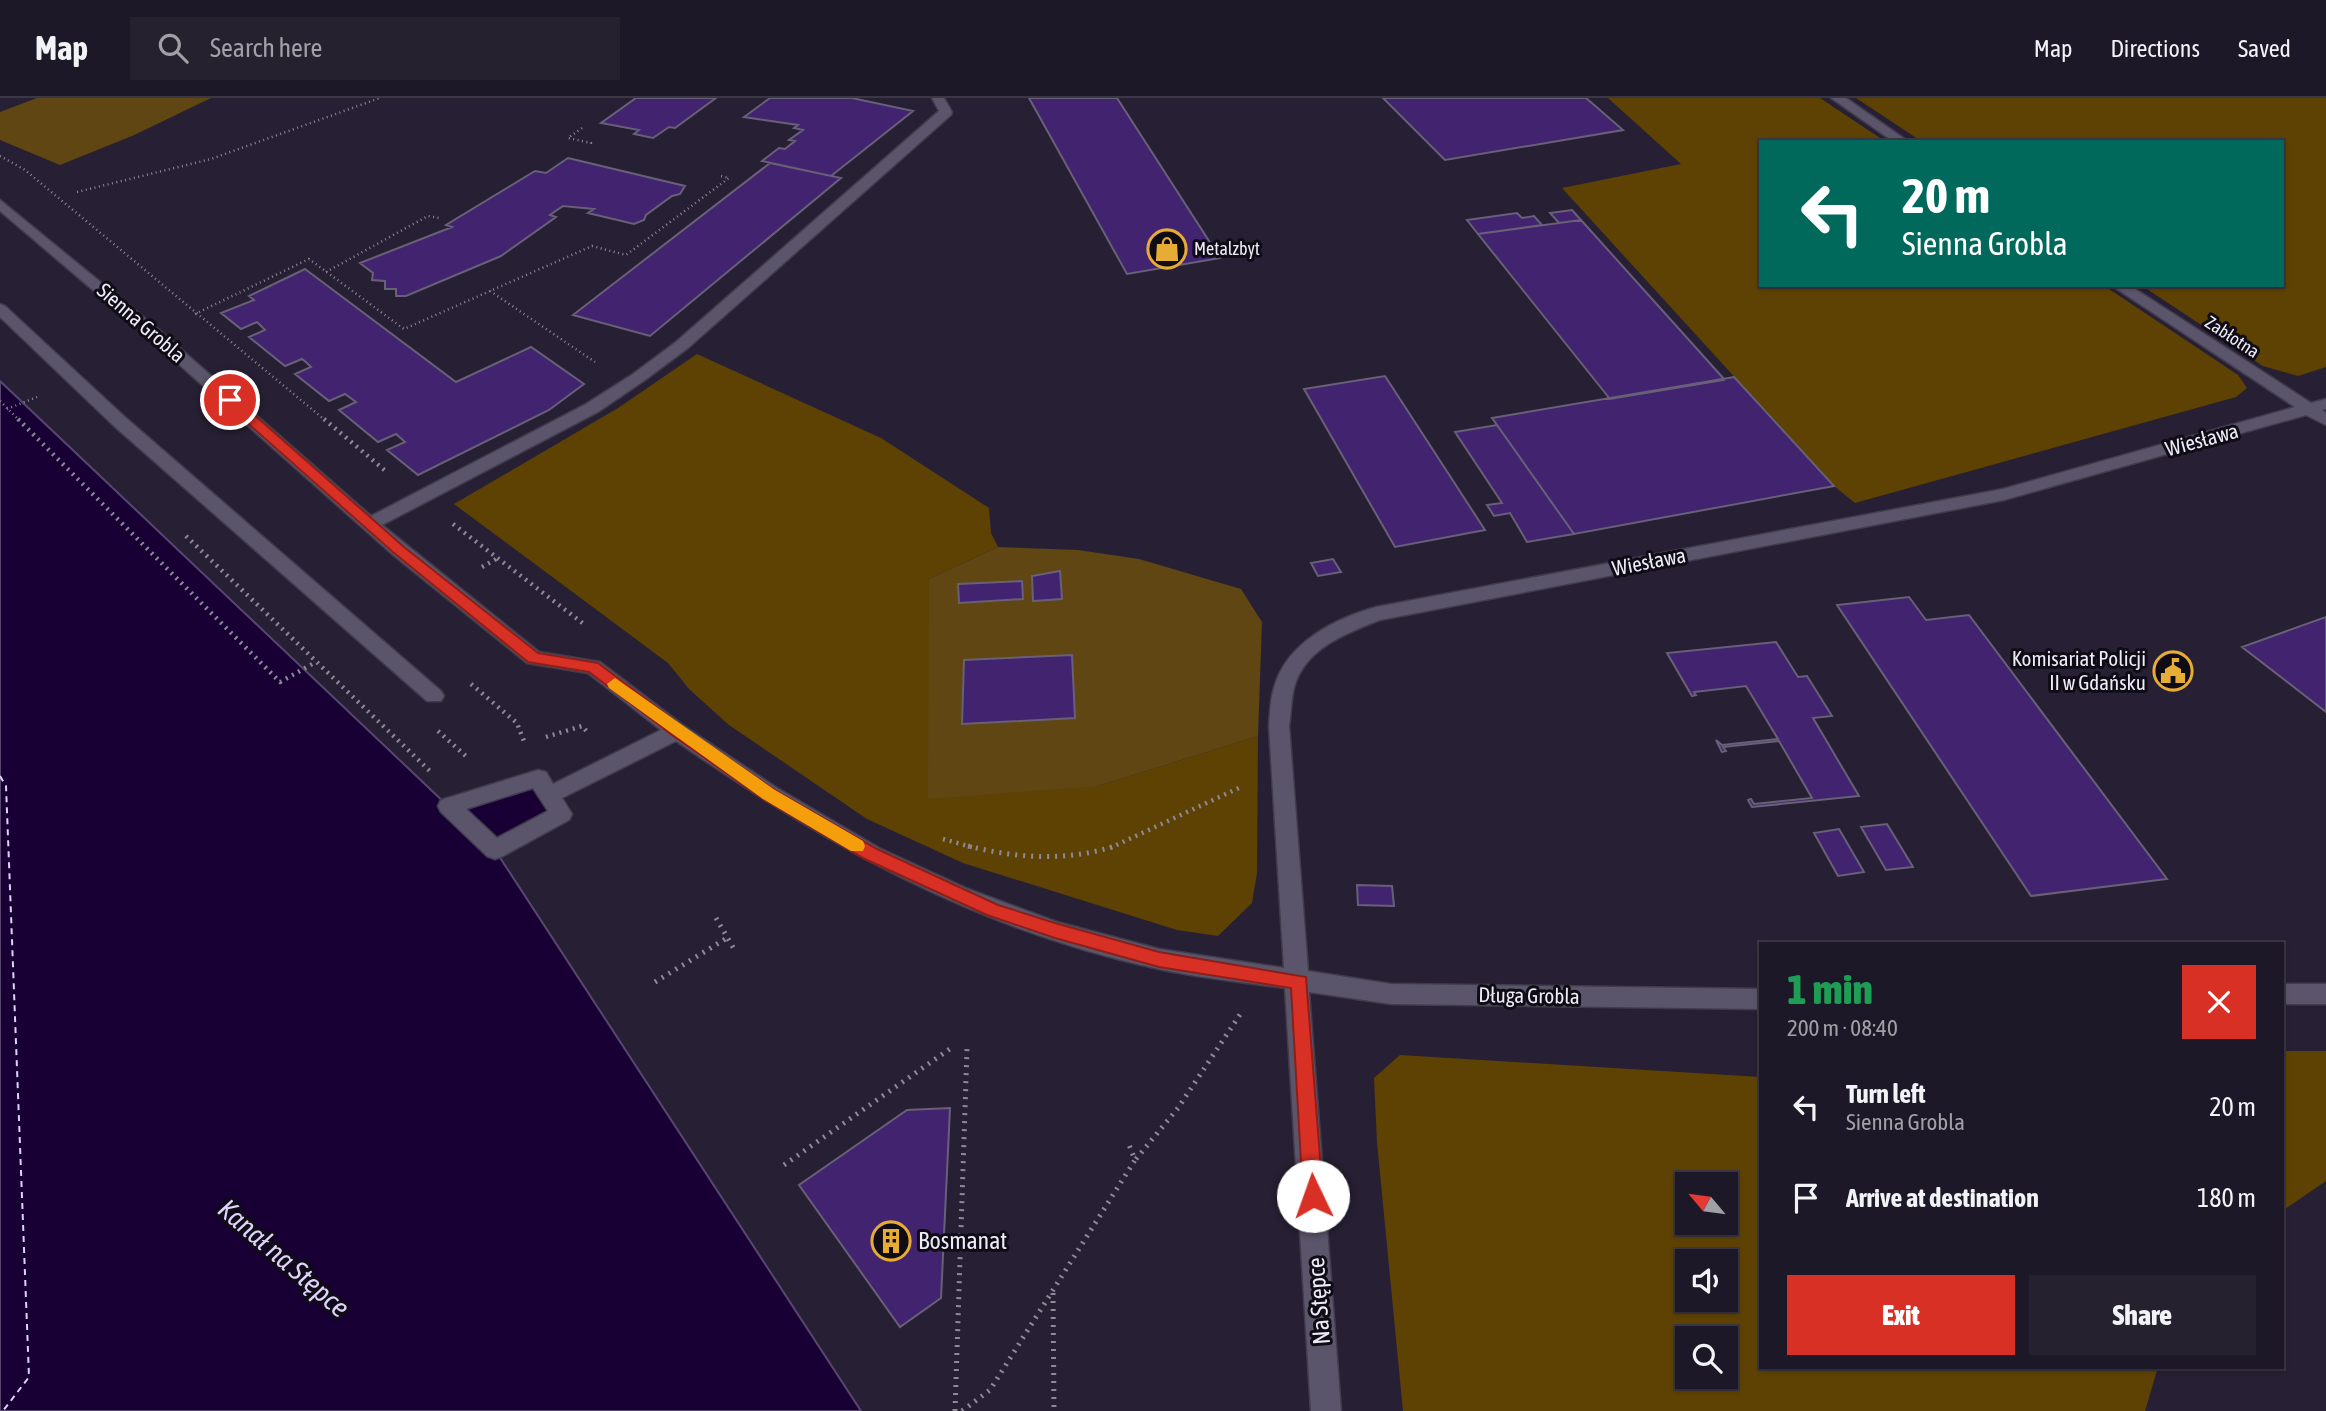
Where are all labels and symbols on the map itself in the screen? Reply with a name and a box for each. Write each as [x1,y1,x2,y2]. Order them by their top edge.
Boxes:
shop icon: Metalzbyt [1146,228,1188,270]
place label: Metalzbyt [1194,238,1260,259]
street label: Sienna Grobla [93,278,191,367]
street label: Zabłotna [2201,311,2263,362]
pin [200,370,260,430]
street label: Wiesława [2163,418,2241,460]
street label: Wiesława [1610,542,1688,580]
place label: Komisariat Policji II w Gdańsku [2012,646,2146,694]
public building icon: Komisariat Policji II w Gdańsku [2152,650,2194,692]
street label: Długa Grobla [1478,982,1580,1008]
position arrow [1276,1159,1350,1233]
north arrow [1675,1172,1738,1236]
water label: Kanał na Stępce [212,1192,356,1324]
building icon: Bosmanat [870,1220,912,1262]
place label: Bosmanat [918,1227,1007,1254]
street label: Na Stępce [1302,1256,1335,1346]

